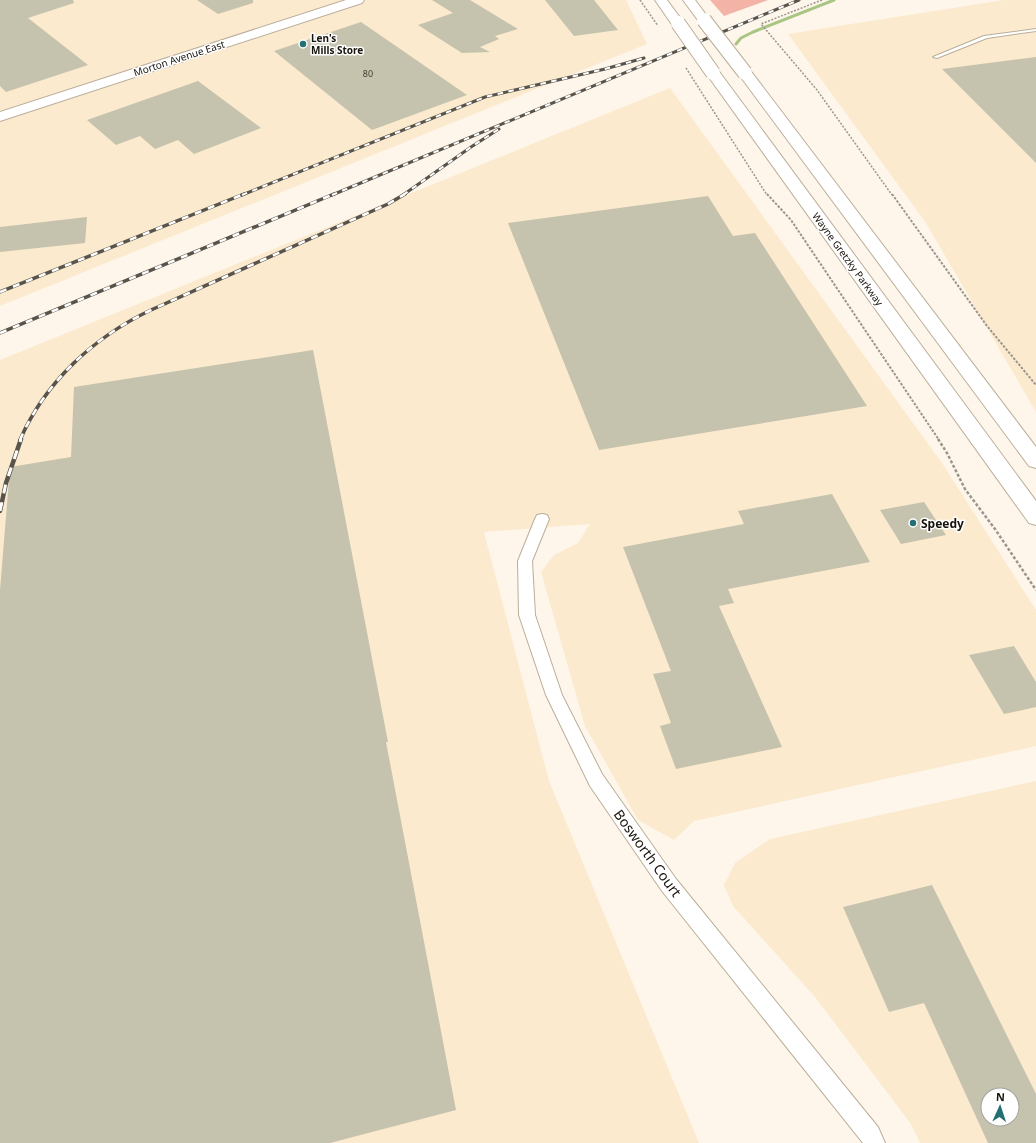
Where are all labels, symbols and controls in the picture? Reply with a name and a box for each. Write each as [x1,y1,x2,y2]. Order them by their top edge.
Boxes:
place label: Len's Mills Store [311,31,363,57]
street label: Morton Avenue East [132,37,227,79]
marker: Len's Mills Store [298,39,308,49]
house number: 80 [363,67,373,80]
street label: Wayne Gretzky Parkway [809,210,887,309]
place label: Speedy [921,515,964,532]
marker: Speedy [908,518,918,528]
street label: Bosworth Court [610,805,686,901]
north arrow [980,1087,1020,1127]
text: N [996,1089,1005,1104]

